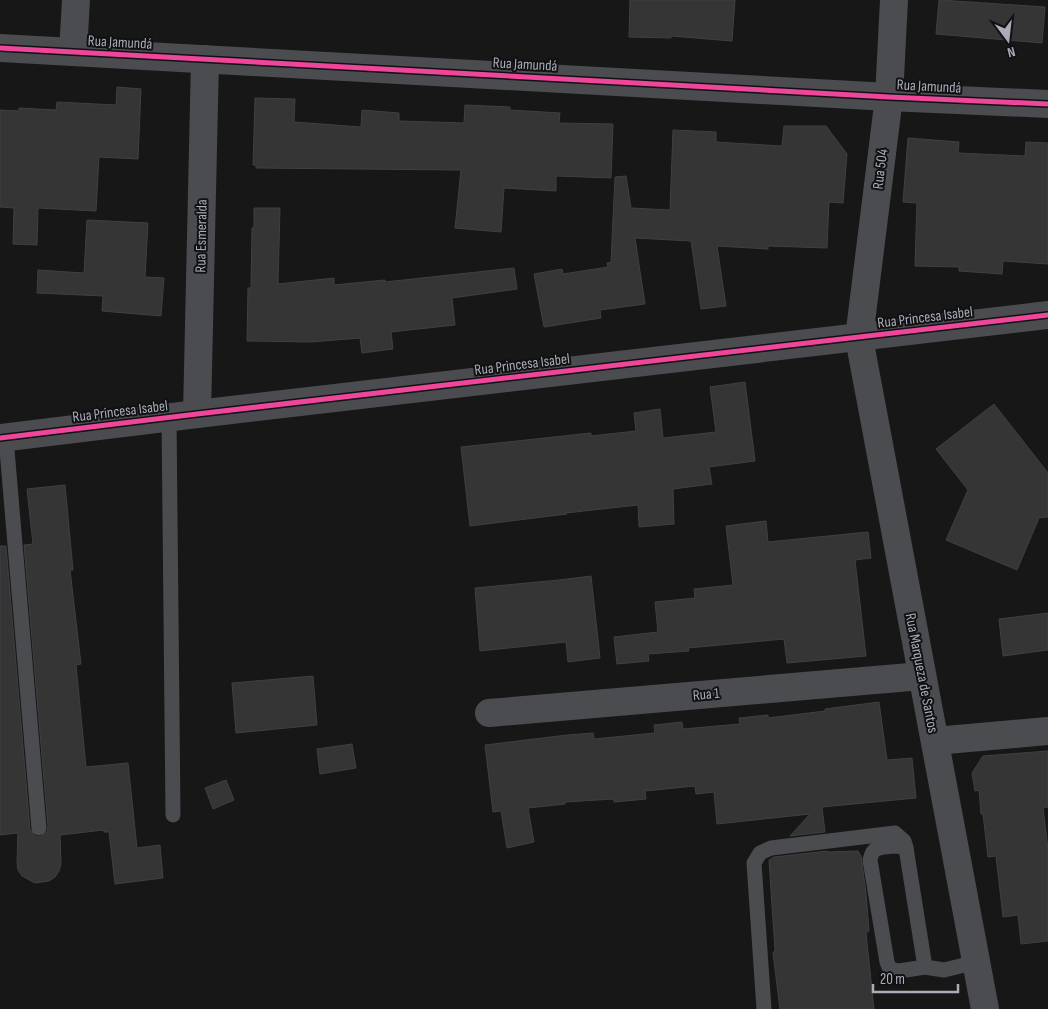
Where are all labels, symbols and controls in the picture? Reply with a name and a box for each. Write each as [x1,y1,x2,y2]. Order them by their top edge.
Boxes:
north arrow [983,15,1033,65]
street label: Rua Jamundá [87,31,153,54]
text: N [1005,43,1017,61]
street label: Rua Jamundá [492,53,558,76]
street label: Rua Jamundá [896,75,962,98]
street label: Rua 504 [869,148,892,190]
street label: Rua Esmeralda [191,199,212,273]
street label: Rua Princesa Isabel [876,302,974,333]
street label: Rua Princesa Isabel [473,349,571,380]
street label: Rua Princesa Isabel [71,396,169,427]
street label: Rua Marqueza de Santos [901,612,942,735]
street label: Rua 1 [692,684,721,705]
scale bar [873,962,958,994]
text: 20 m [880,970,905,989]

